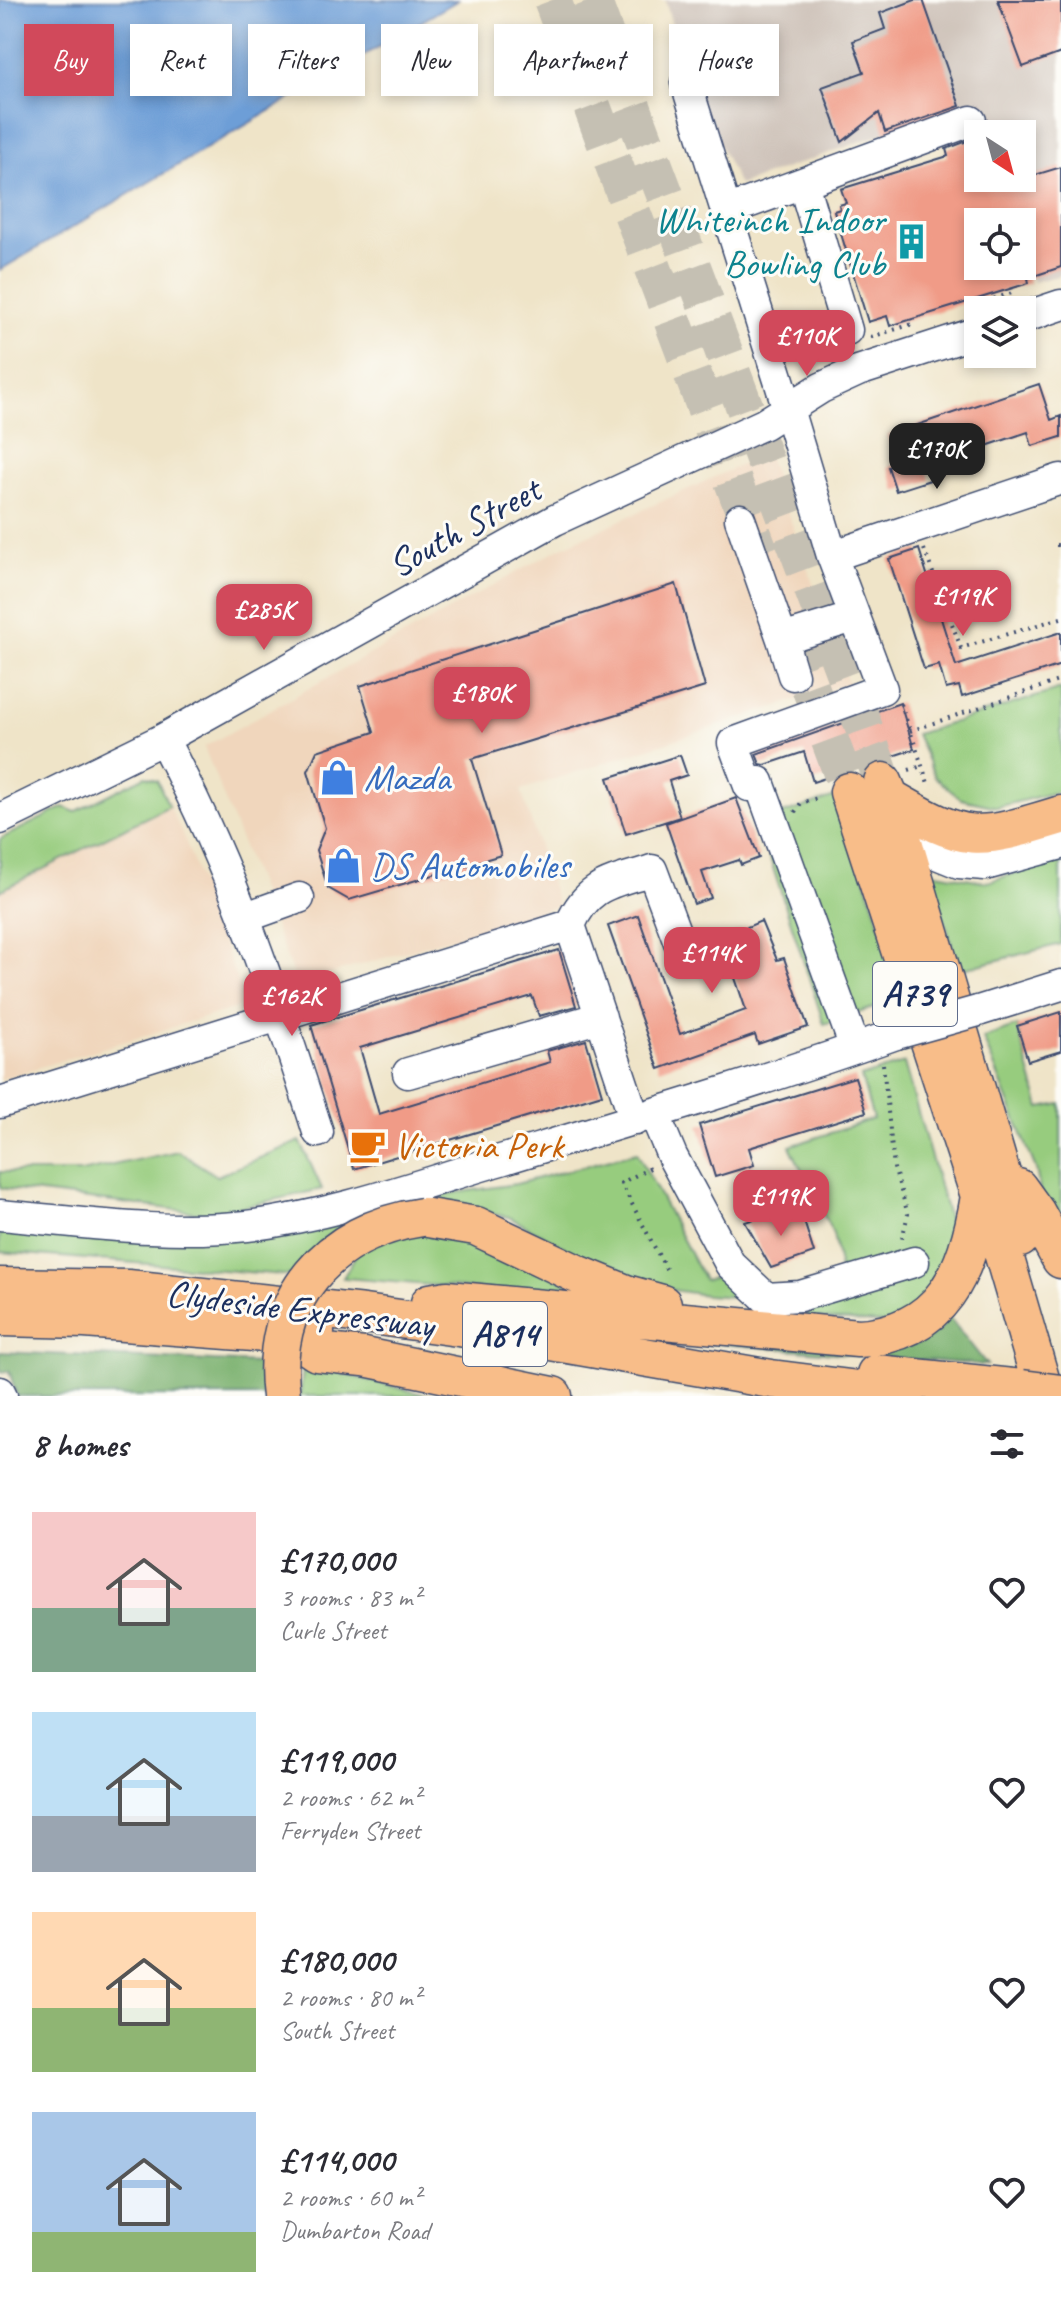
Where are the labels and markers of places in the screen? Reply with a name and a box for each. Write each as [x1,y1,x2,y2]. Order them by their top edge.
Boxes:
place label: Whiteinch Indoor Bowling Club [655,196,887,287]
building icon: Whiteinch Indoor Bowling Club [892,222,930,260]
pin: £110K [751,310,863,378]
pin: £170K [881,423,993,491]
pin: £119K [907,570,1019,638]
pin: £285K [208,584,320,652]
pin: £180K [426,667,538,735]
place label: Mazda [364,754,453,801]
shop icon: Mazda [319,758,357,796]
place label: DS Automobiles [370,842,573,889]
shop icon: DS Automobiles [325,846,363,884]
pin: £114K [656,927,768,995]
pin: £162K [236,970,348,1038]
place label: Victoria Perk [394,1122,565,1169]
cafe icon: Victoria Perk [349,1126,387,1164]
pin: £119K [725,1170,837,1238]

